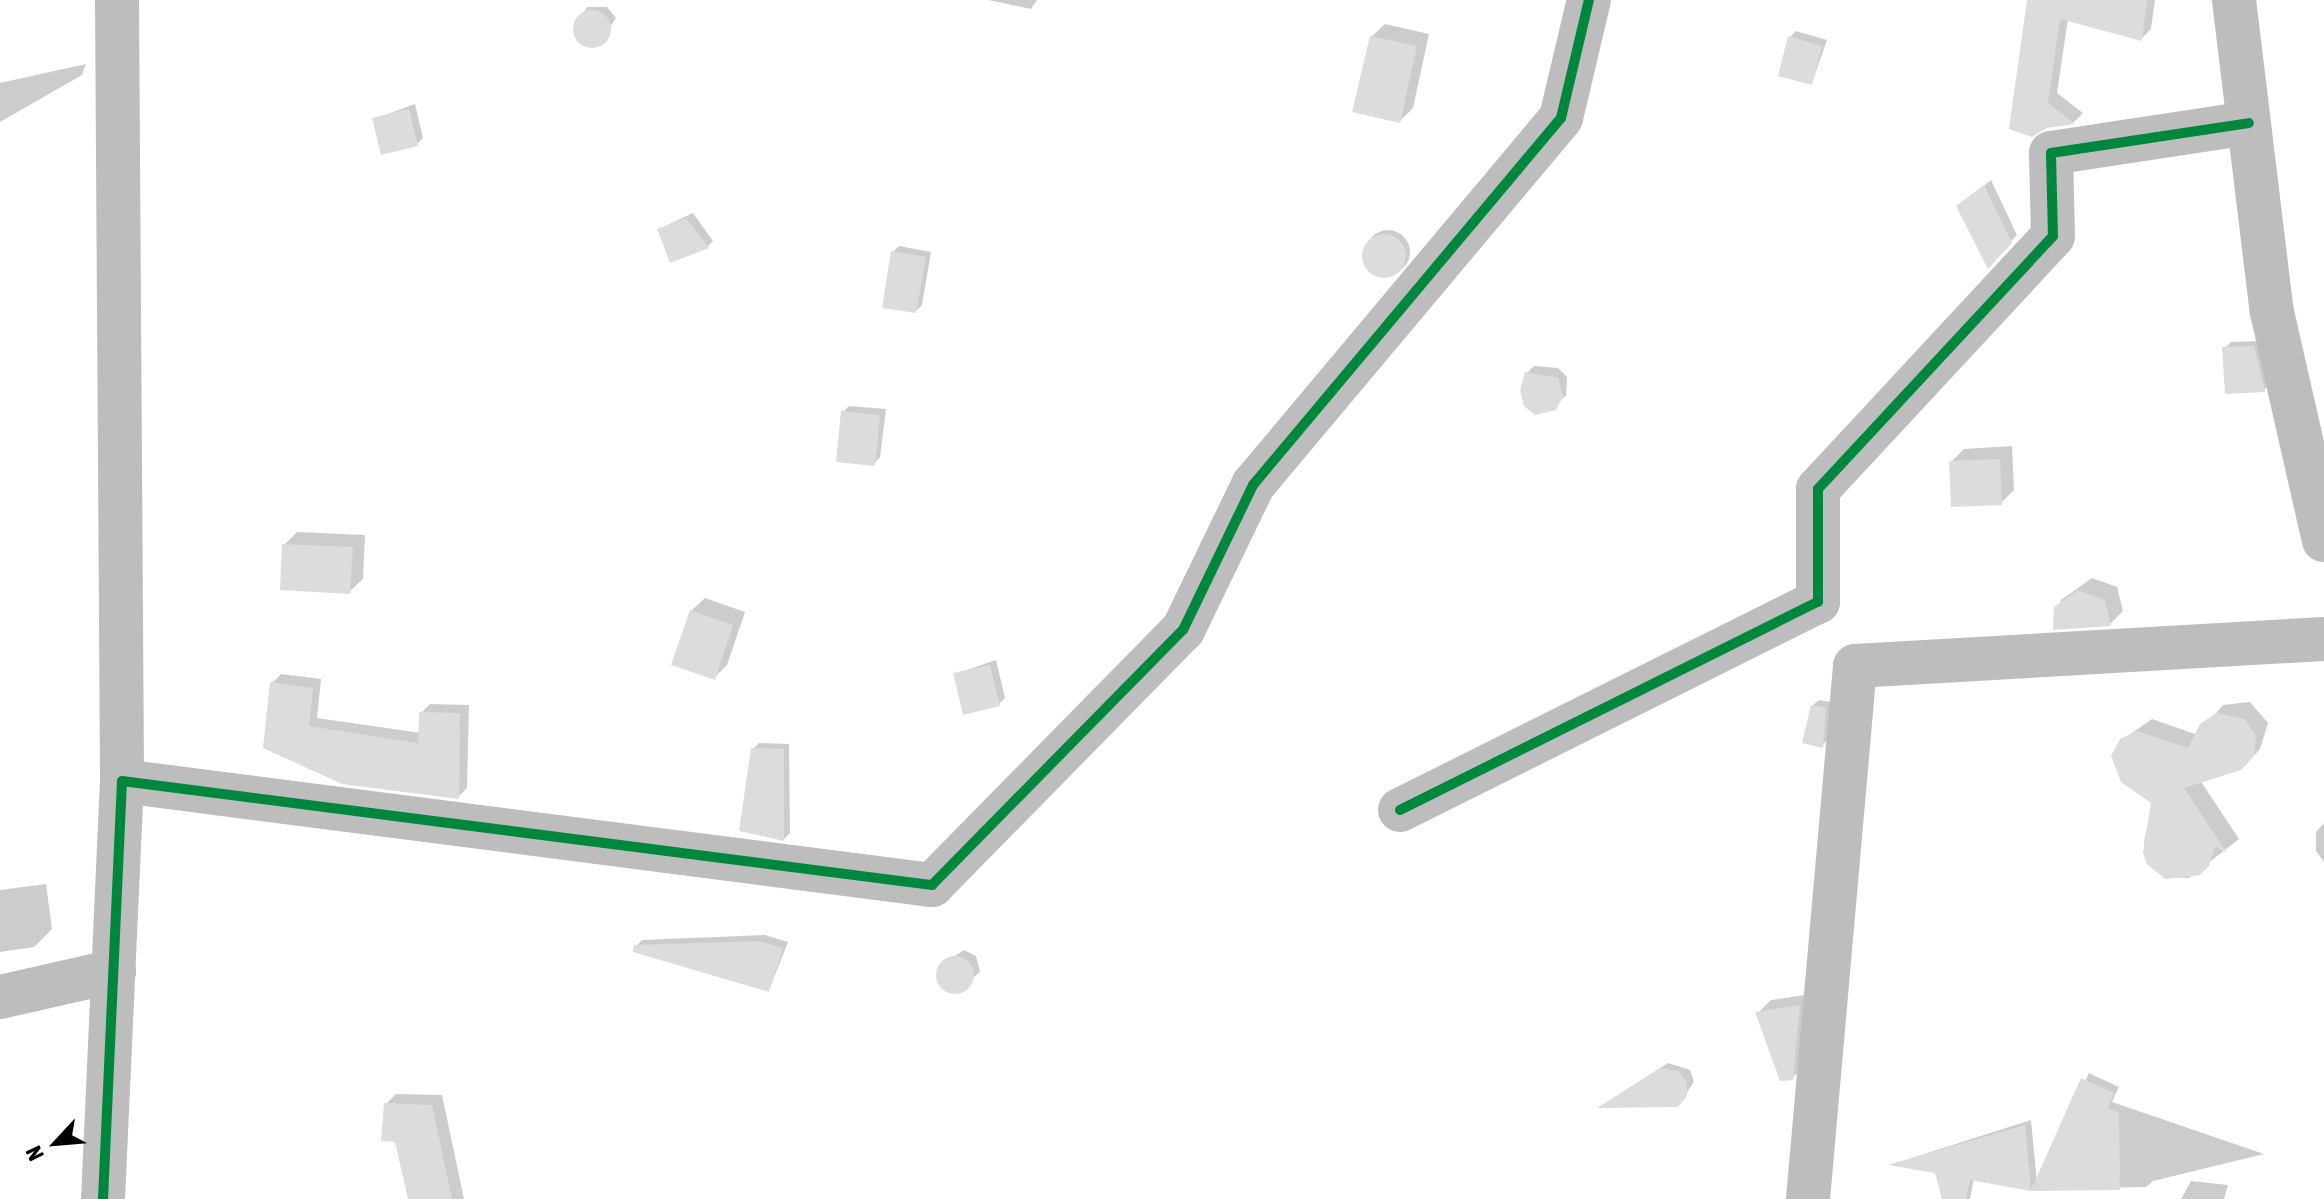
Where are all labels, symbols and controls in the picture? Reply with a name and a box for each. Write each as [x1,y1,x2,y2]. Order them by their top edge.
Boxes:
north arrow [16,1103,96,1183]
text: N [20,1142,49,1165]

